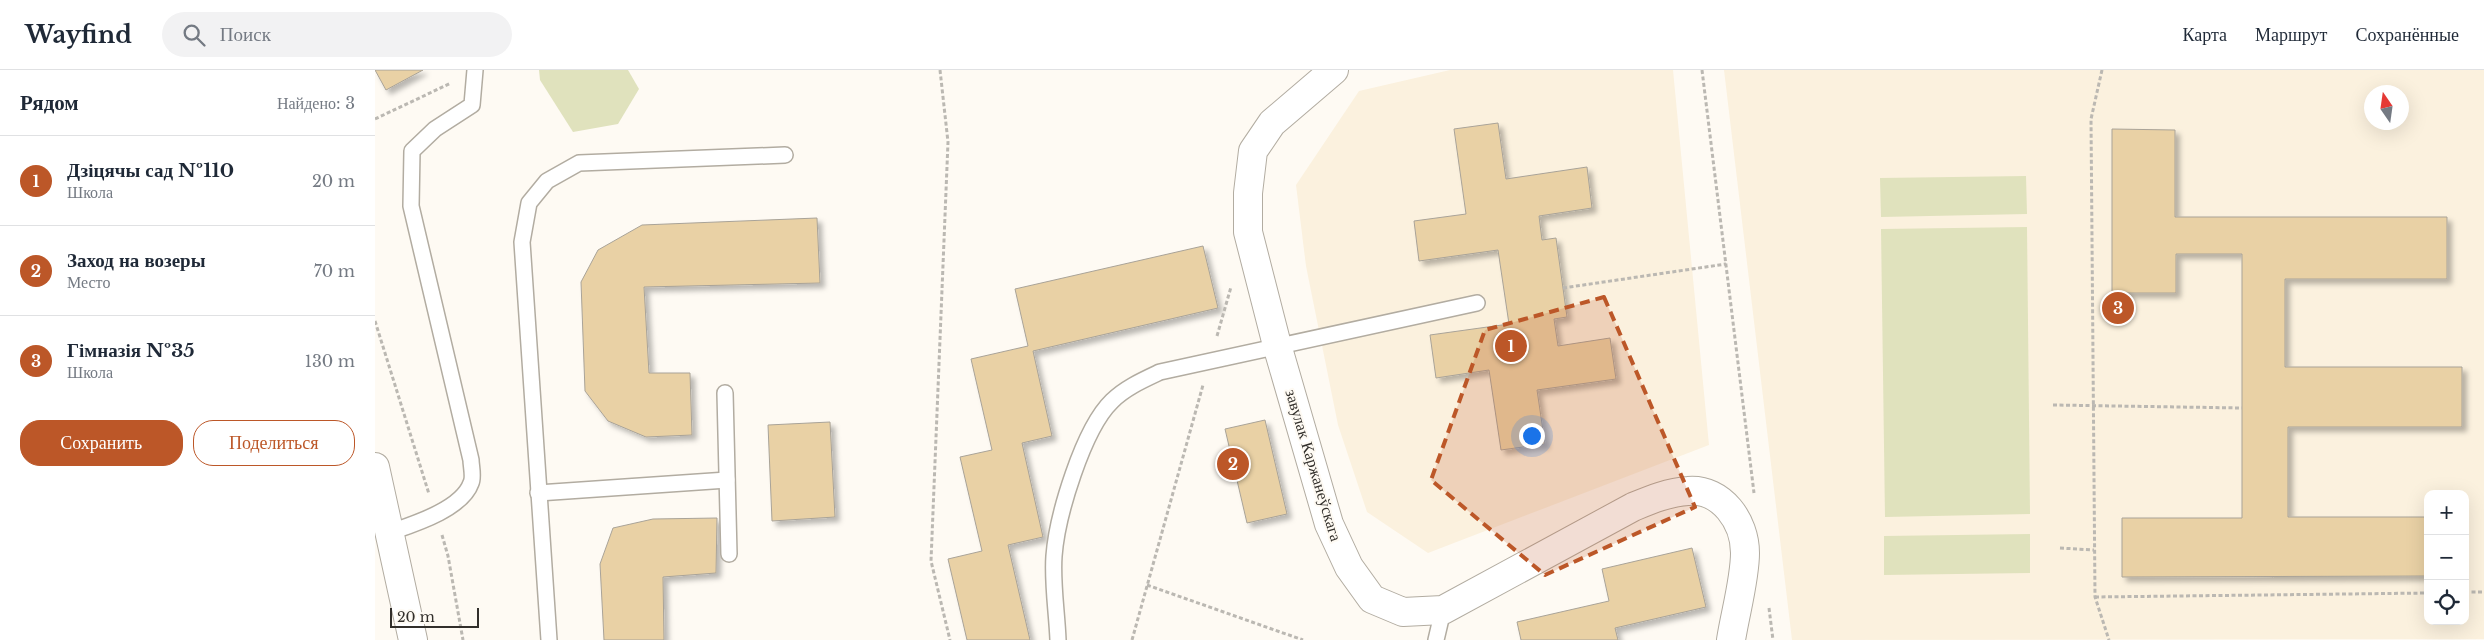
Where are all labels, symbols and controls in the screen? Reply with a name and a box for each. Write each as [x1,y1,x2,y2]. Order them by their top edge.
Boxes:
search box [162,12,512,57]
text: Wayfind [25,20,132,49]
icon: search [180,21,208,49]
text: Поиск [220,23,271,46]
text: Карта [2182,24,2227,46]
text: Маршрут [2255,24,2327,46]
text: Сохранённые [2355,24,2459,46]
north arrow [2364,85,2409,130]
text: Рядом [20,90,79,116]
text: Найдено: 3 [277,93,355,113]
text: Дзіцячы сад №110 [67,159,234,182]
text: 1 [33,171,39,191]
text: 20 m [312,171,355,191]
text: Школа [67,182,113,202]
text: Заход на возеры [67,249,206,272]
text: 2 [31,261,41,281]
text: 70 m [314,261,355,281]
text: Место [67,272,110,292]
pin: 3 [2102,289,2134,327]
pin: 1 [1495,327,1527,365]
text: Гімназія №35 [67,339,195,362]
text: 3 [31,351,41,371]
text: 130 m [305,351,355,371]
text: Школа [67,362,113,382]
street label: завулак Каржанеўскага [1281,387,1347,543]
button: Сохранить [20,420,183,466]
button: Поделиться [193,420,355,466]
your location [1519,423,1545,449]
pin: 2 [1217,445,1249,483]
map controls [2424,490,2469,625]
button: + [2424,490,2469,535]
button: − [2424,535,2469,580]
button: locate [2424,580,2469,625]
scale bar [390,605,479,628]
text: 20 m [397,608,435,626]

